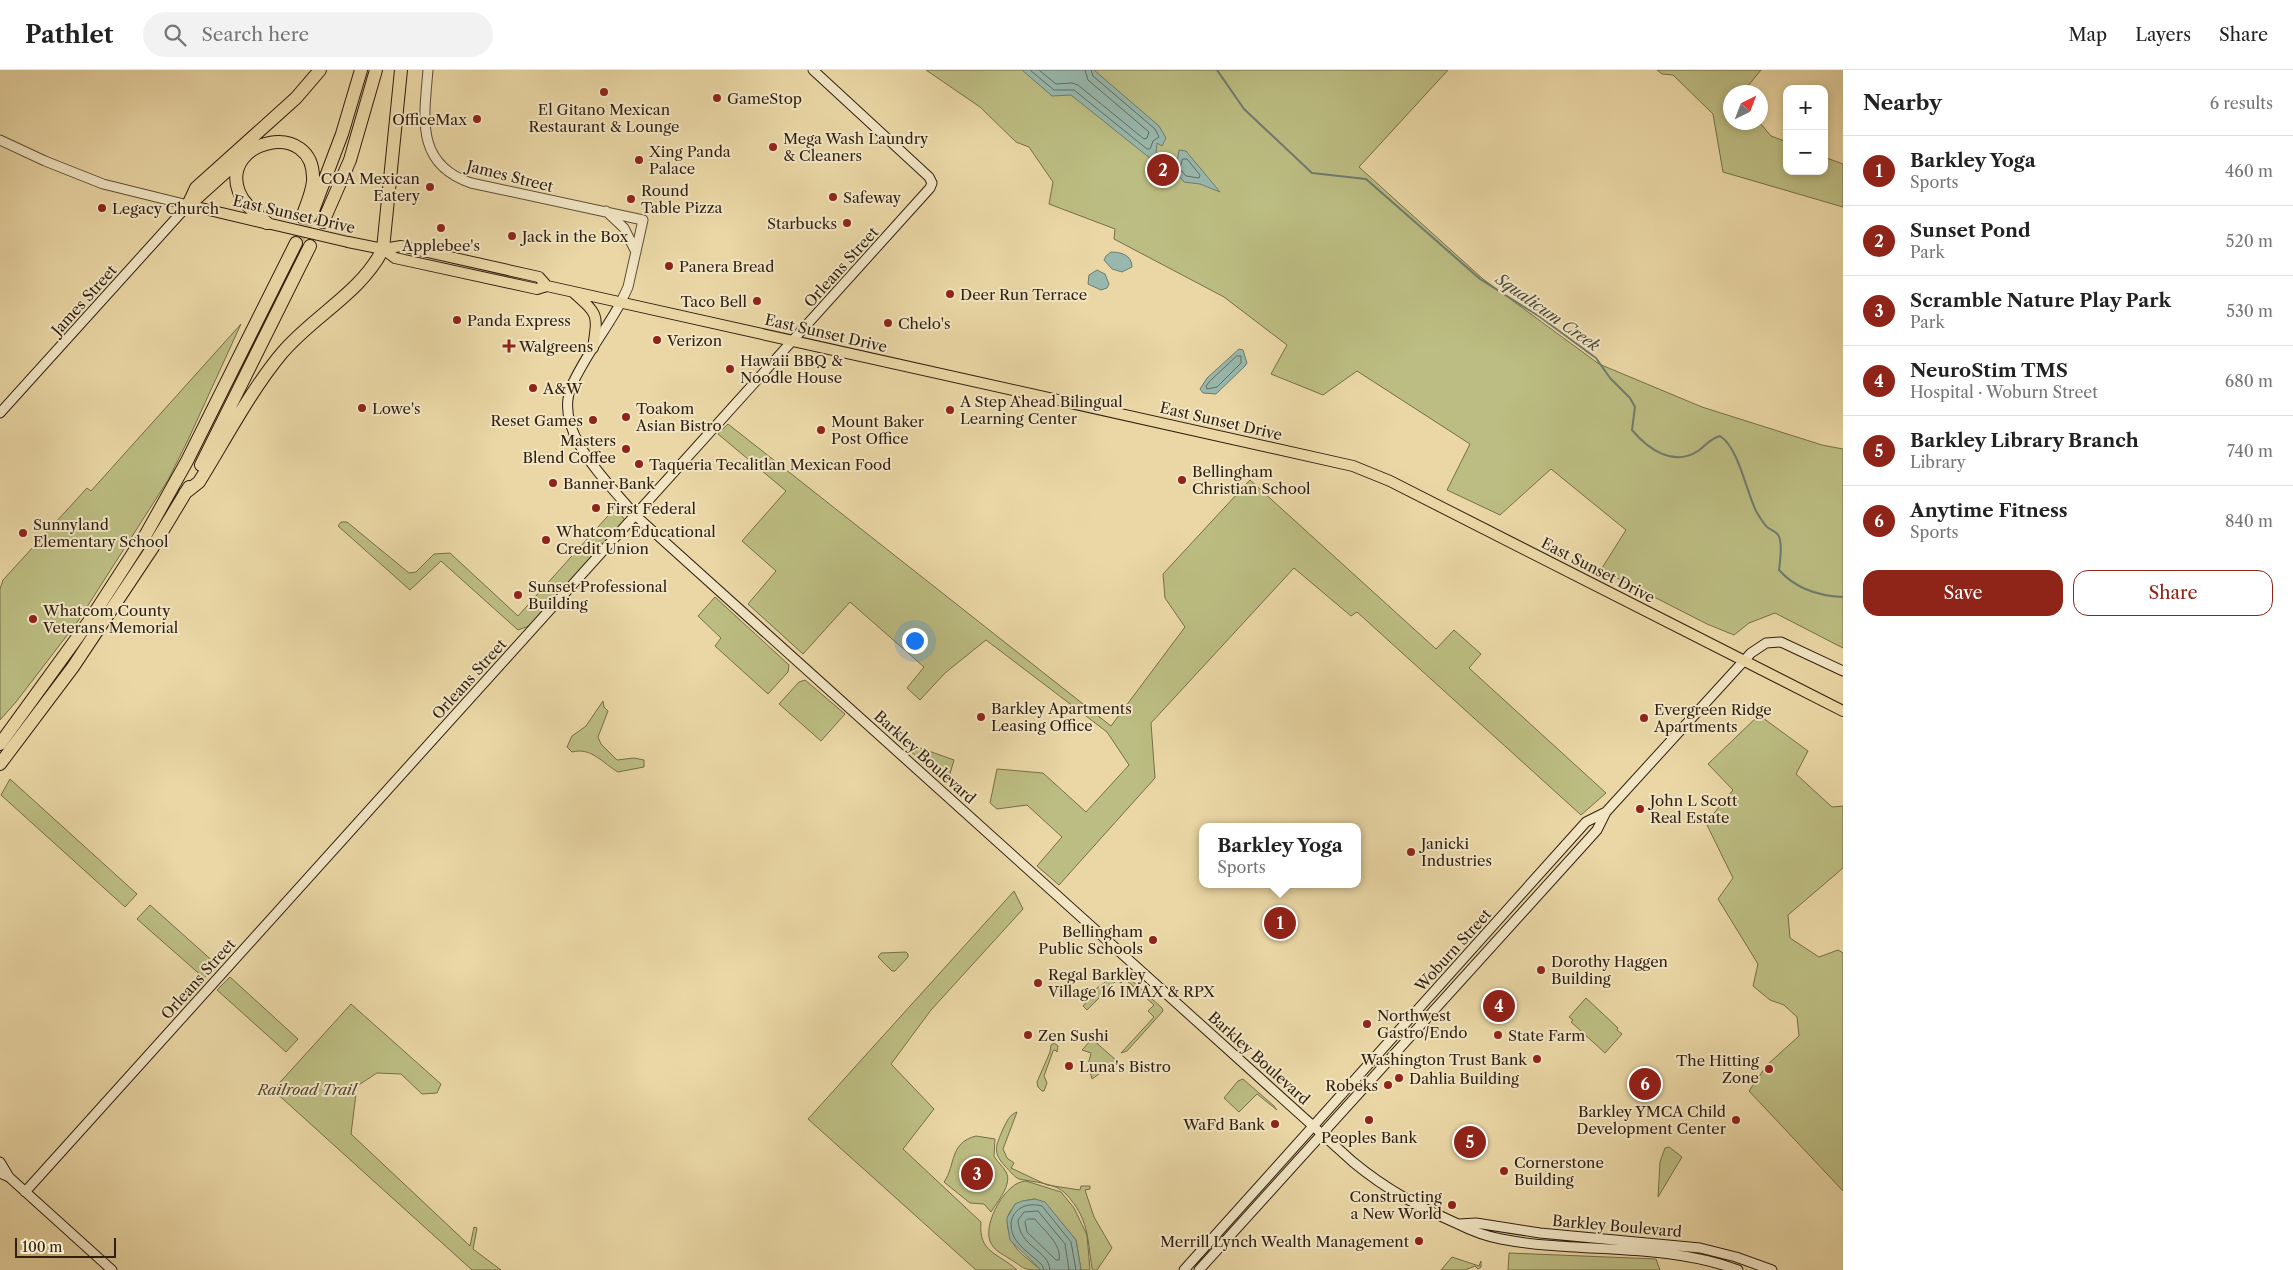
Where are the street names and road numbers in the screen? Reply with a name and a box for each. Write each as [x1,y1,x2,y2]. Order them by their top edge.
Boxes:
street label: James Street [463,156,556,196]
street label: East Sunset Drive [231,191,357,237]
street label: Orleans Street [800,222,883,311]
street label: James Street [46,260,121,341]
street label: East Sunset Drive [763,310,889,356]
street label: East Sunset Drive [1158,398,1284,444]
street label: East Sunset Drive [1538,533,1658,607]
street label: Orleans Street [428,634,511,723]
street label: Barkley Boulevard [870,706,980,808]
street label: Woburn Street [1410,904,1496,996]
street label: Orleans Street [157,934,240,1023]
street label: Barkley Boulevard [1204,1007,1314,1109]
street label: Barkley Boulevard [1551,1211,1683,1241]

